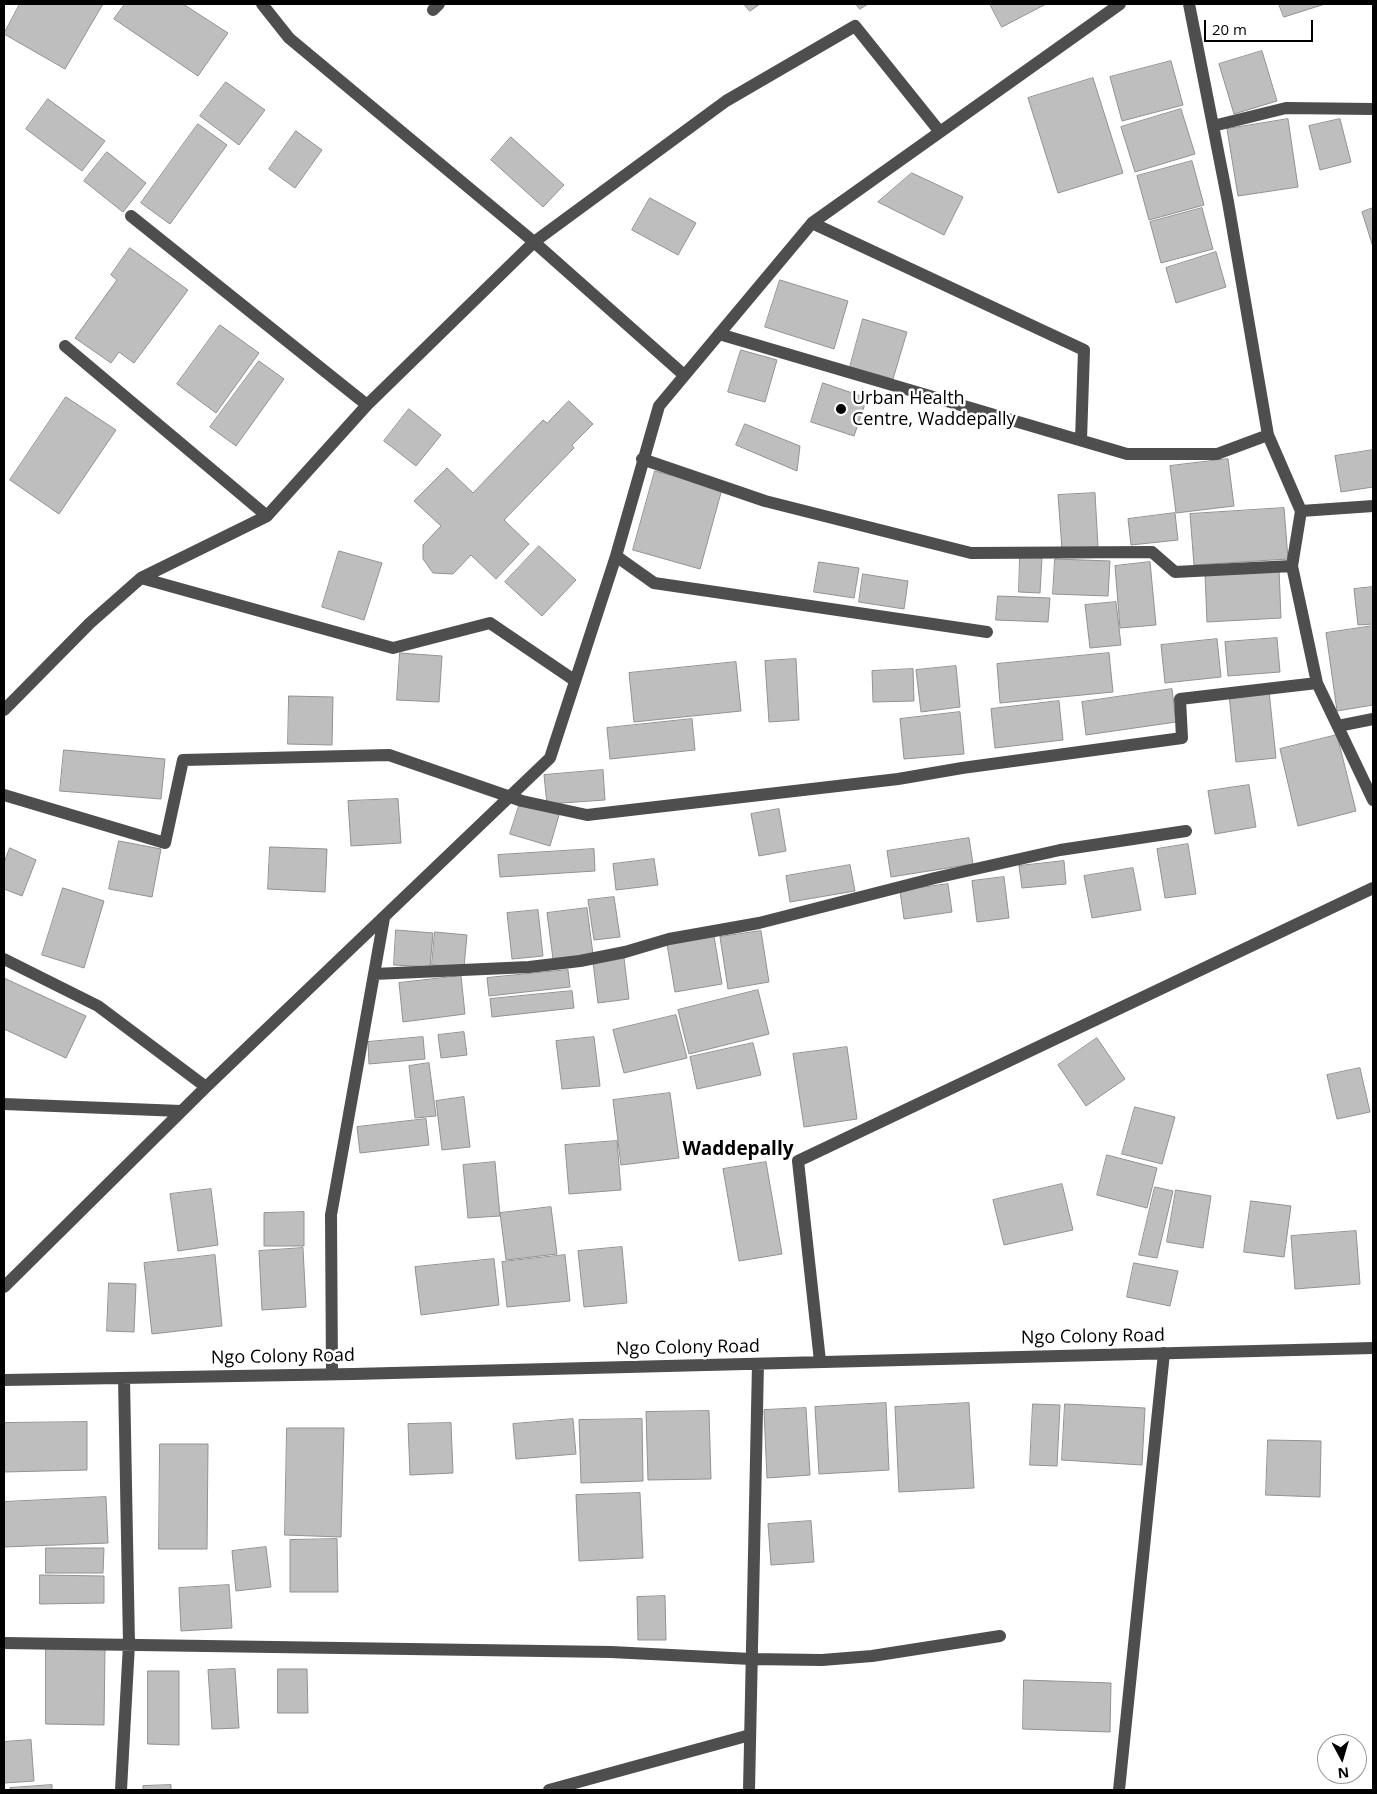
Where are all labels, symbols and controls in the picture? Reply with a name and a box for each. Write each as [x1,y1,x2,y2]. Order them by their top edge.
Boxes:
scale bar [1207,10,1316,42]
text: 20 m [1212,19,1247,39]
place label: Urban Health Centre, Waddepally [852,388,1016,430]
marker: Urban Health Centre, Waddepally [834,402,848,416]
district label: Waddepally [682,1139,794,1161]
street label: Ngo Colony Road [1021,1325,1165,1349]
street label: Ngo Colony Road [616,1336,760,1360]
street label: Ngo Colony Road [211,1345,355,1369]
north arrow [1317,1734,1367,1784]
text: N [1337,1763,1350,1783]

